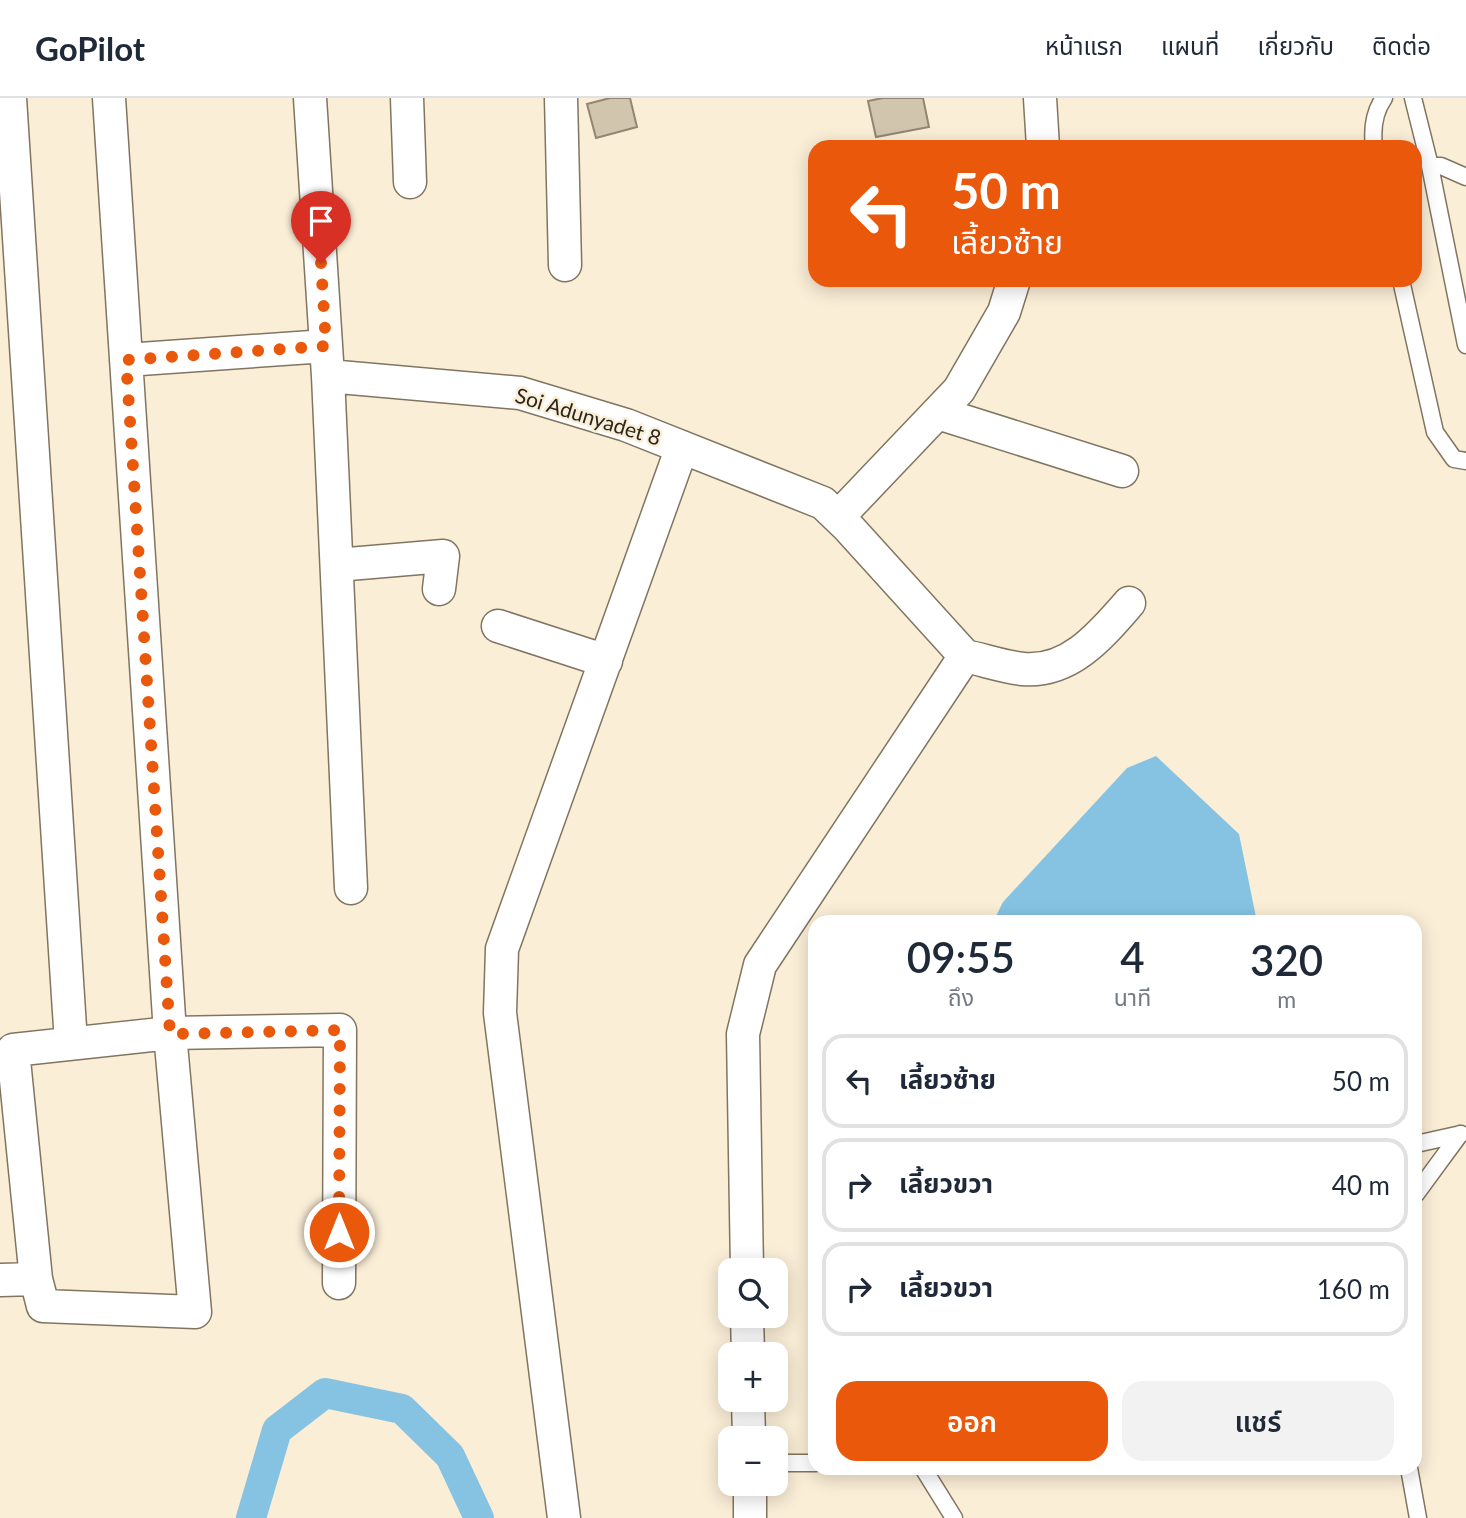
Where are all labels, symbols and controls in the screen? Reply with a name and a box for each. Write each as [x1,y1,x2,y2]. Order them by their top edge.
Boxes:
text: GoPilot [35,28,145,68]
text: หน้าแรก [1045,31,1123,60]
text: แผนที่ [1161,31,1219,60]
text: เกี่ยวกับ [1257,31,1334,60]
text: ติดต่อ [1372,31,1431,60]
text: 50 m [951,161,1061,219]
icon: left [836,168,927,259]
pin [291,191,351,263]
icon: arrive [302,202,340,240]
text: เลี้ยวซ้าย [951,222,1063,261]
street label: Soi Adunyadet 8 [513,382,664,450]
text: 09:55 [907,932,1015,982]
text: 4 [1120,932,1145,982]
text: 320 [1250,935,1323,985]
text: ถึง [948,983,974,1011]
text: นาที [1114,983,1151,1011]
text: m [1277,985,1296,1013]
icon: left [840,1062,878,1100]
text: เลี้ยวซ้าย [899,1063,996,1095]
text: 50 m [1332,1065,1390,1097]
icon: right [840,1166,878,1204]
text: เลี้ยวขวา [899,1167,993,1199]
text: 40 m [1332,1169,1390,1201]
position arrow [302,1195,376,1269]
map controls [718,1258,788,1496]
button: search [718,1258,788,1328]
icon: right [840,1270,878,1308]
text: เลี้ยวขวา [899,1271,993,1303]
text: 160 m [1317,1273,1390,1305]
button: + [718,1342,788,1412]
button: ออก [836,1381,1108,1461]
button: แชร์ [1122,1381,1394,1461]
button: − [718,1426,788,1496]

